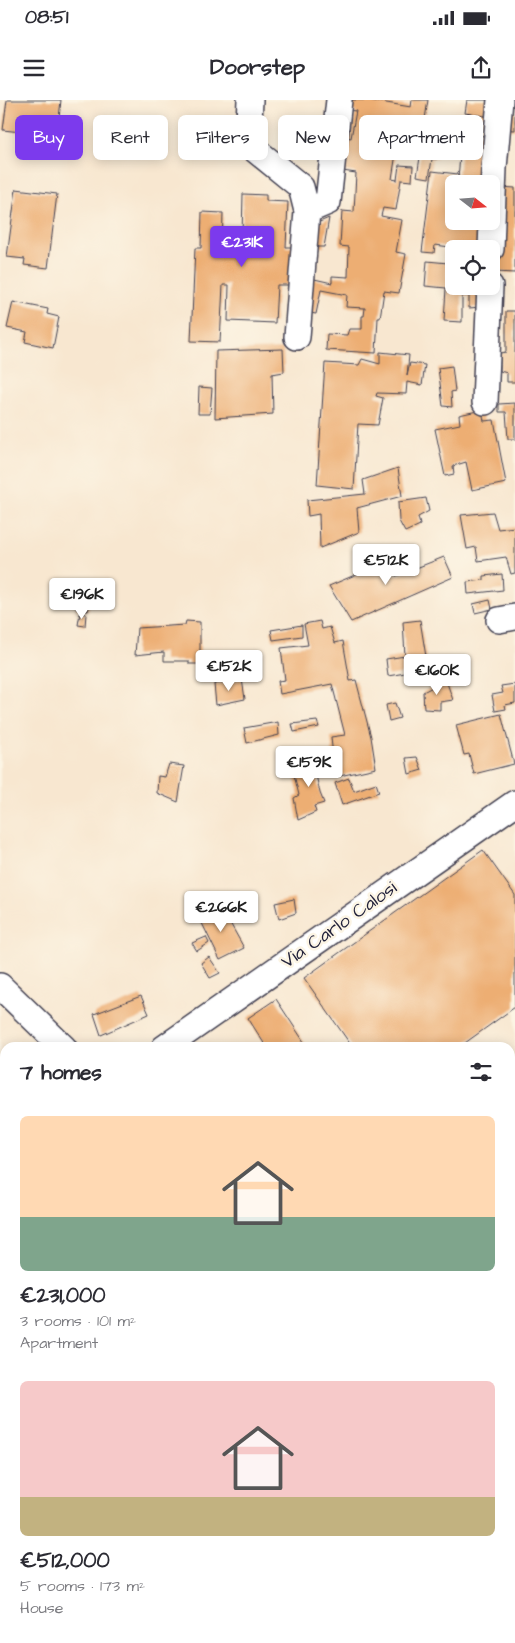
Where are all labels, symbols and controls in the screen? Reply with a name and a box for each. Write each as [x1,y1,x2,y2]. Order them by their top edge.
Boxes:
text: 08:51 [25,4,68,31]
text: Doorstep [210,52,305,83]
icon: menu [20,54,48,82]
icon: share [467,54,495,82]
chip: Buy [15,115,83,160]
chip: Rent [93,115,168,160]
chip: Filters [178,115,268,160]
chip: New [278,115,349,160]
chip: Apartment [359,115,483,160]
north arrow [445,175,500,230]
map controls [445,175,500,295]
pin: €231K [207,226,277,268]
text: €231K [221,231,263,253]
button: locate [445,240,500,295]
pin: €512K [351,544,421,586]
text: €512K [364,549,408,571]
pin: €196K [47,578,117,620]
text: €196K [60,583,104,605]
pin: €152K [194,650,264,692]
pin: €160K [402,654,472,696]
text: €152K [207,655,251,677]
text: €160K [415,659,459,681]
pin: €159K [274,746,344,788]
text: €159K [287,751,331,773]
street label: Via Carlo Calosi [275,875,403,975]
pin: €266K [186,890,256,933]
text: €266K [195,896,247,918]
text: 7 homes [20,1058,102,1087]
icon: filters [467,1058,495,1086]
icon: home [213,1148,303,1238]
text: €231,000 [20,1281,106,1310]
text: 3 rooms · 101 m² [20,1310,136,1332]
text: Apartment [20,1332,98,1354]
icon: home [213,1413,303,1503]
text: €512,000 [20,1546,110,1575]
text: 5 rooms · 173 m² [20,1575,145,1597]
text: House [20,1597,64,1619]

